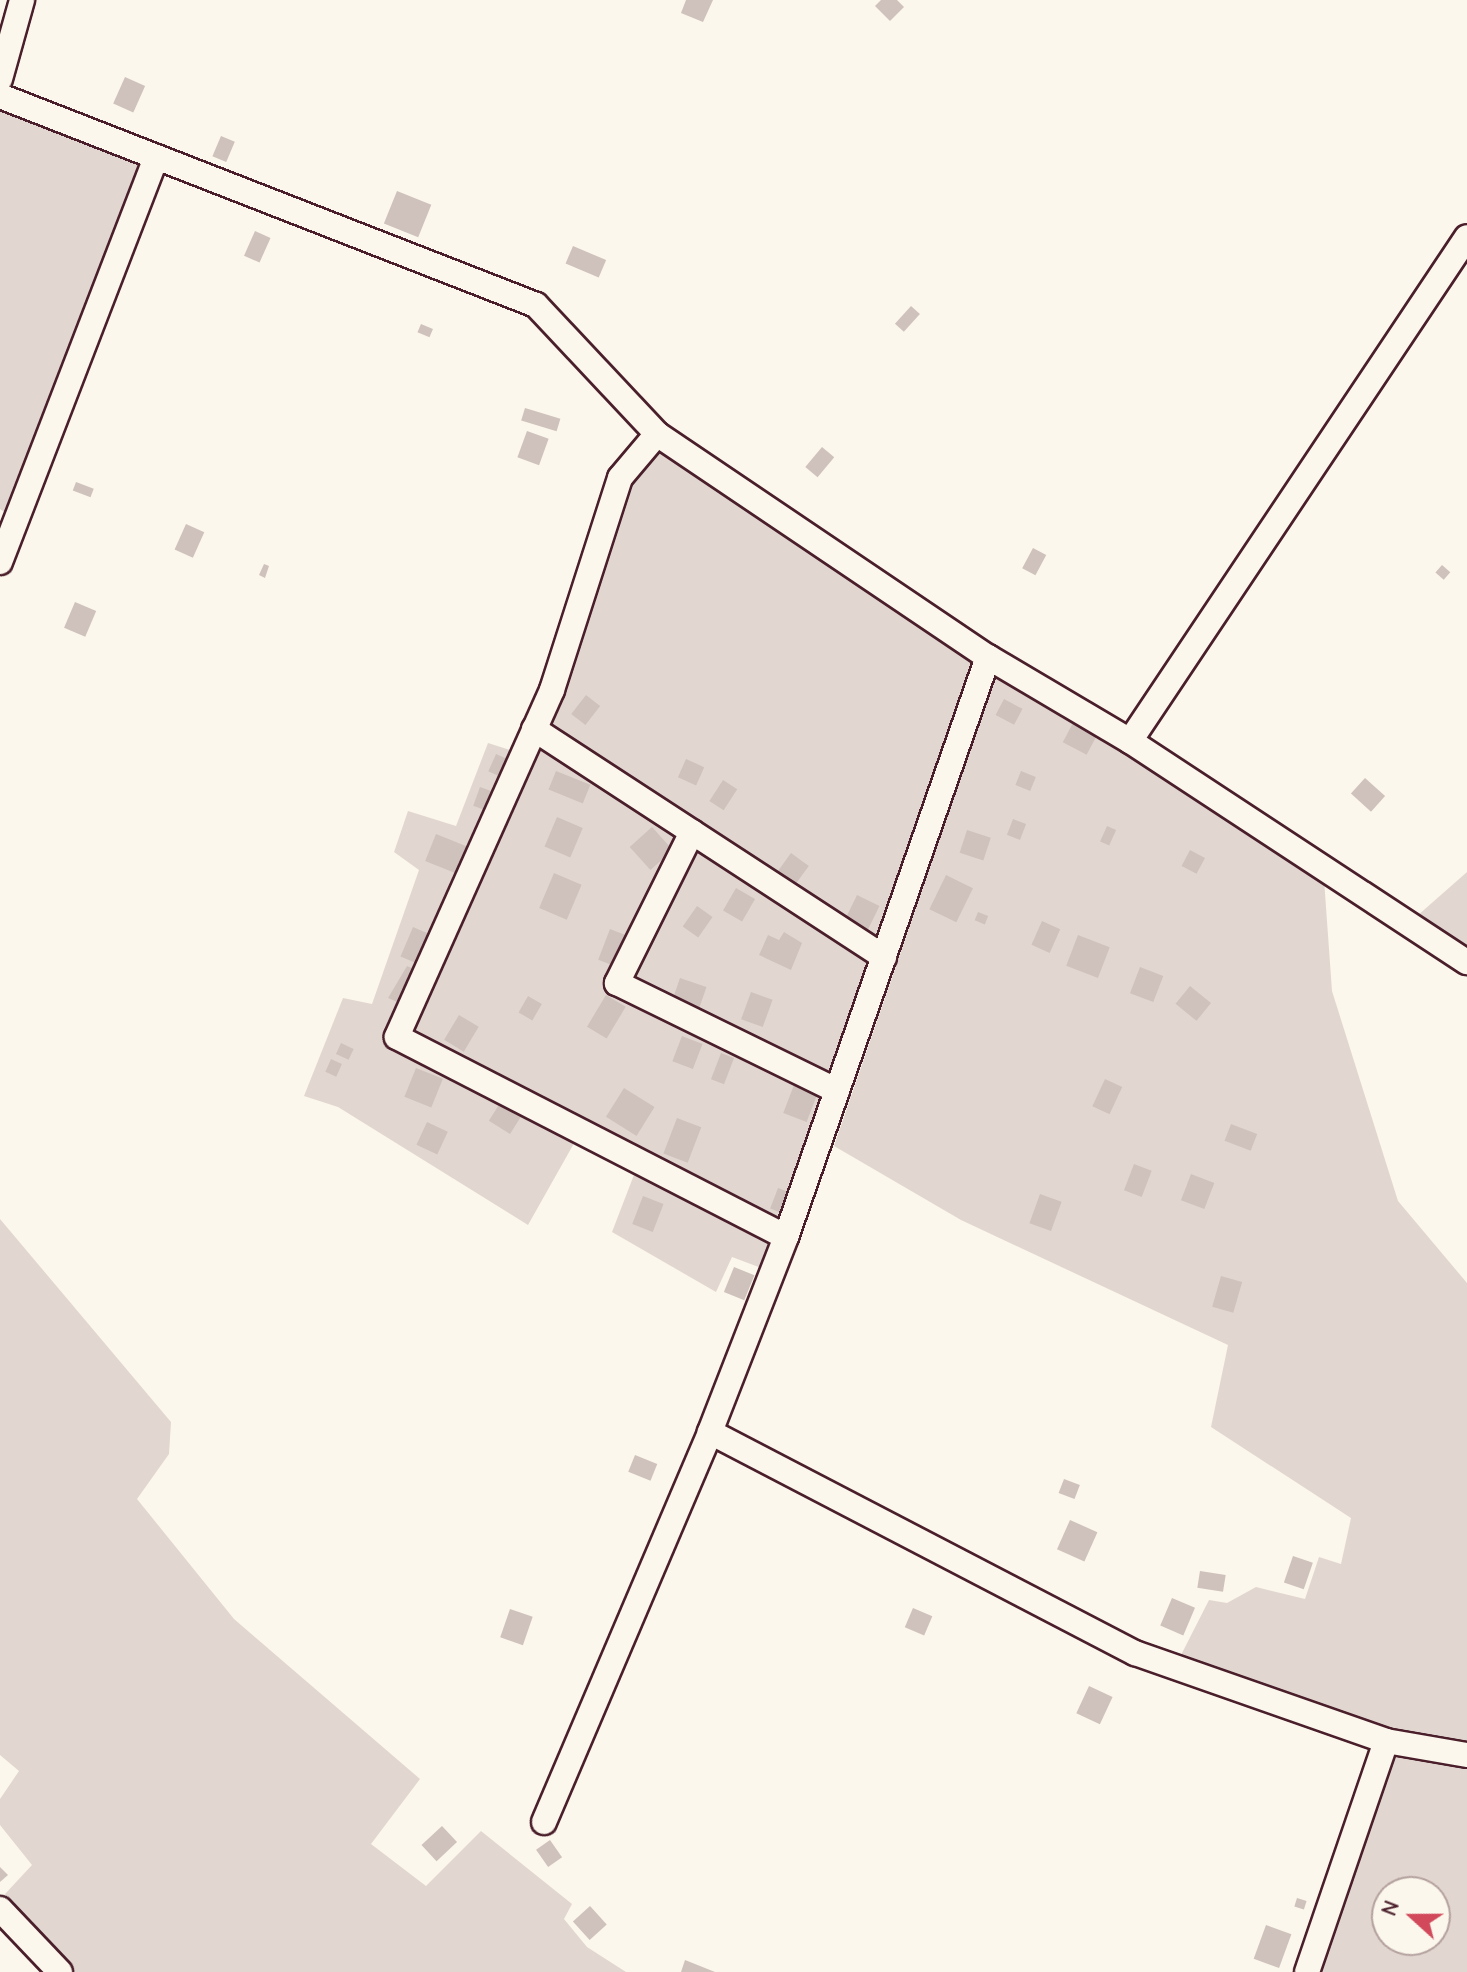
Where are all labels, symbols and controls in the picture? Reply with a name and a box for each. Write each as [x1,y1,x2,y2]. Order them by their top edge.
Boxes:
north arrow [1371,1876,1451,1956]
text: N [1376,1897,1405,1919]

